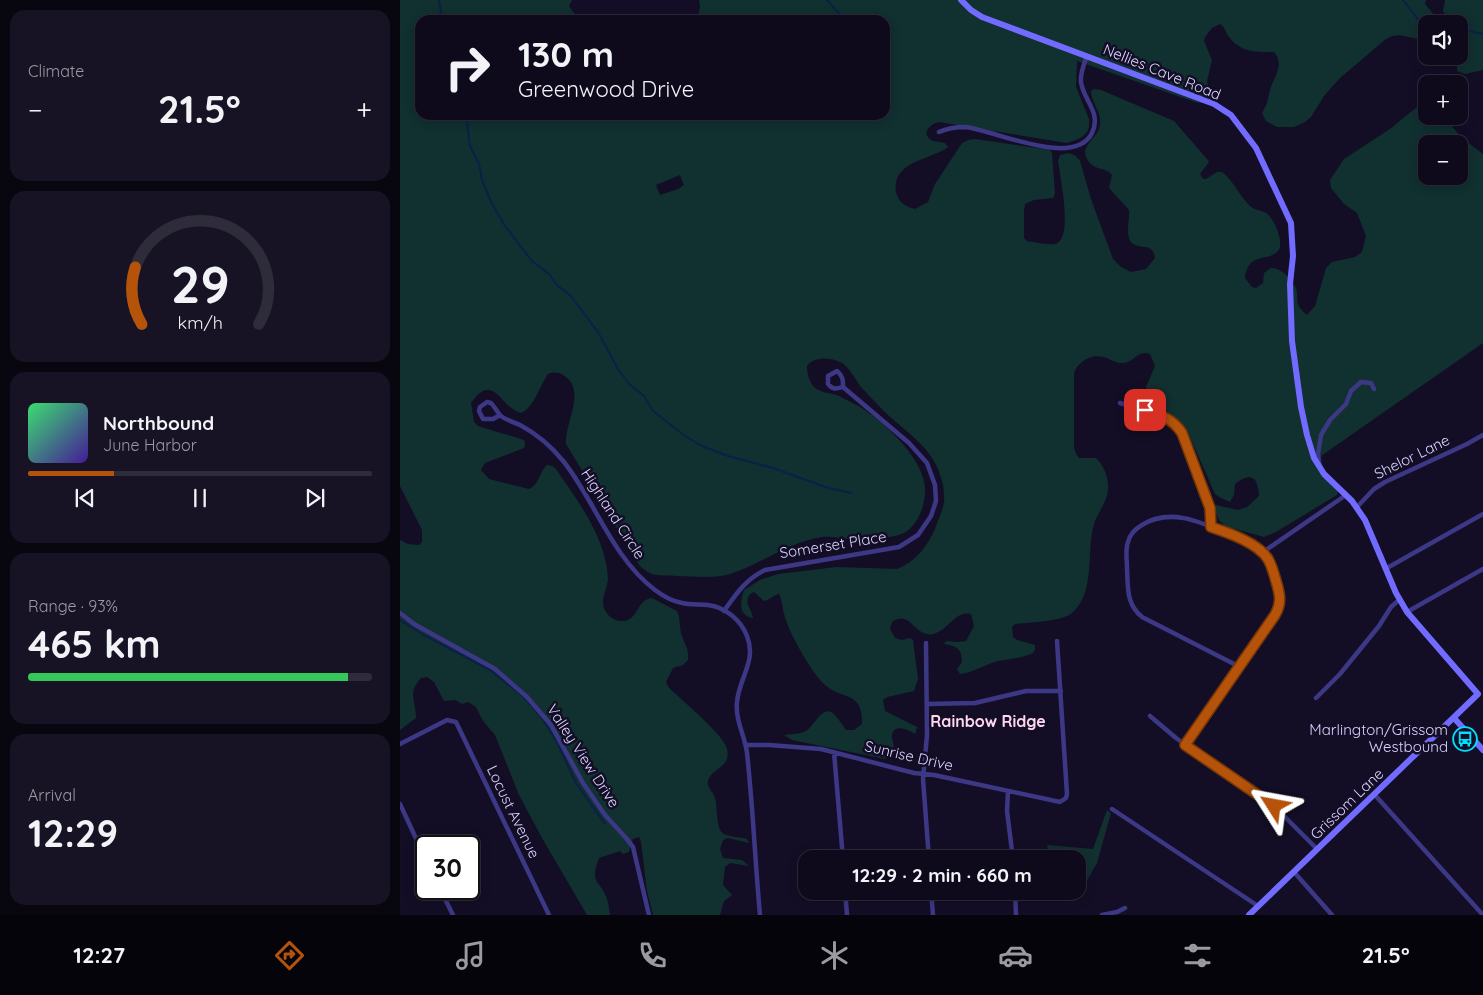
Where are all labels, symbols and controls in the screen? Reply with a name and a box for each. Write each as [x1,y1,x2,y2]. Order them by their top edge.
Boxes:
map controls [1418,15,1468,185]
button: sound [1418,15,1468,65]
text: 130 m [518,32,614,76]
icon: right [435,35,500,100]
street label: Nellies Cave Road [1100,39,1224,104]
text: Climate [28,61,84,81]
text: Greenwood Drive [518,75,694,103]
button: + [1418,75,1468,125]
text: 21.5° [158,85,241,133]
text: − [28,92,43,127]
text: + [356,92,372,127]
button: − [1418,135,1468,185]
text: 29 [170,251,230,316]
text: km/h [177,311,223,333]
pin [1124,389,1166,431]
icon: arrive [1131,396,1159,424]
text: Northbound [103,411,214,435]
street label: Shelor Lane [1371,430,1453,483]
text: June Harbor [103,435,197,455]
street label: Highland Circle [577,465,650,563]
icon: previous [71,484,99,512]
icon: pause [186,484,214,512]
icon: next [301,484,329,512]
street label: Somerset Place [778,527,888,562]
text: Range · 93% [28,596,118,616]
text: 465 km [28,620,161,668]
street label: Valley View Drive [543,700,624,811]
district label: Rainbow Ridge [930,711,1046,731]
place label: Marlington/Grissom Westbound [1309,720,1448,756]
bus stop icon: Marlington/Grissom Westbound [1452,726,1478,752]
street label: Sunrise Drive [863,736,955,775]
street label: Locust Avenue [483,762,544,861]
street label: Grissom Lane [1306,764,1387,843]
position arrow [1247,779,1299,831]
text: Arrival [28,785,76,805]
text: 12:29 [28,809,118,857]
speed limit sign: 30 [415,835,480,900]
text: 12:29 · 2 min · 660 m [852,863,1032,887]
icon: directions [272,938,307,973]
icon: music [453,938,488,973]
icon: phone [635,938,670,973]
icon: climate [817,938,852,973]
icon: car [998,938,1033,973]
icon: filters [1180,938,1215,973]
text: 12:27 [73,941,125,969]
text: 21.5° [1362,941,1410,969]

